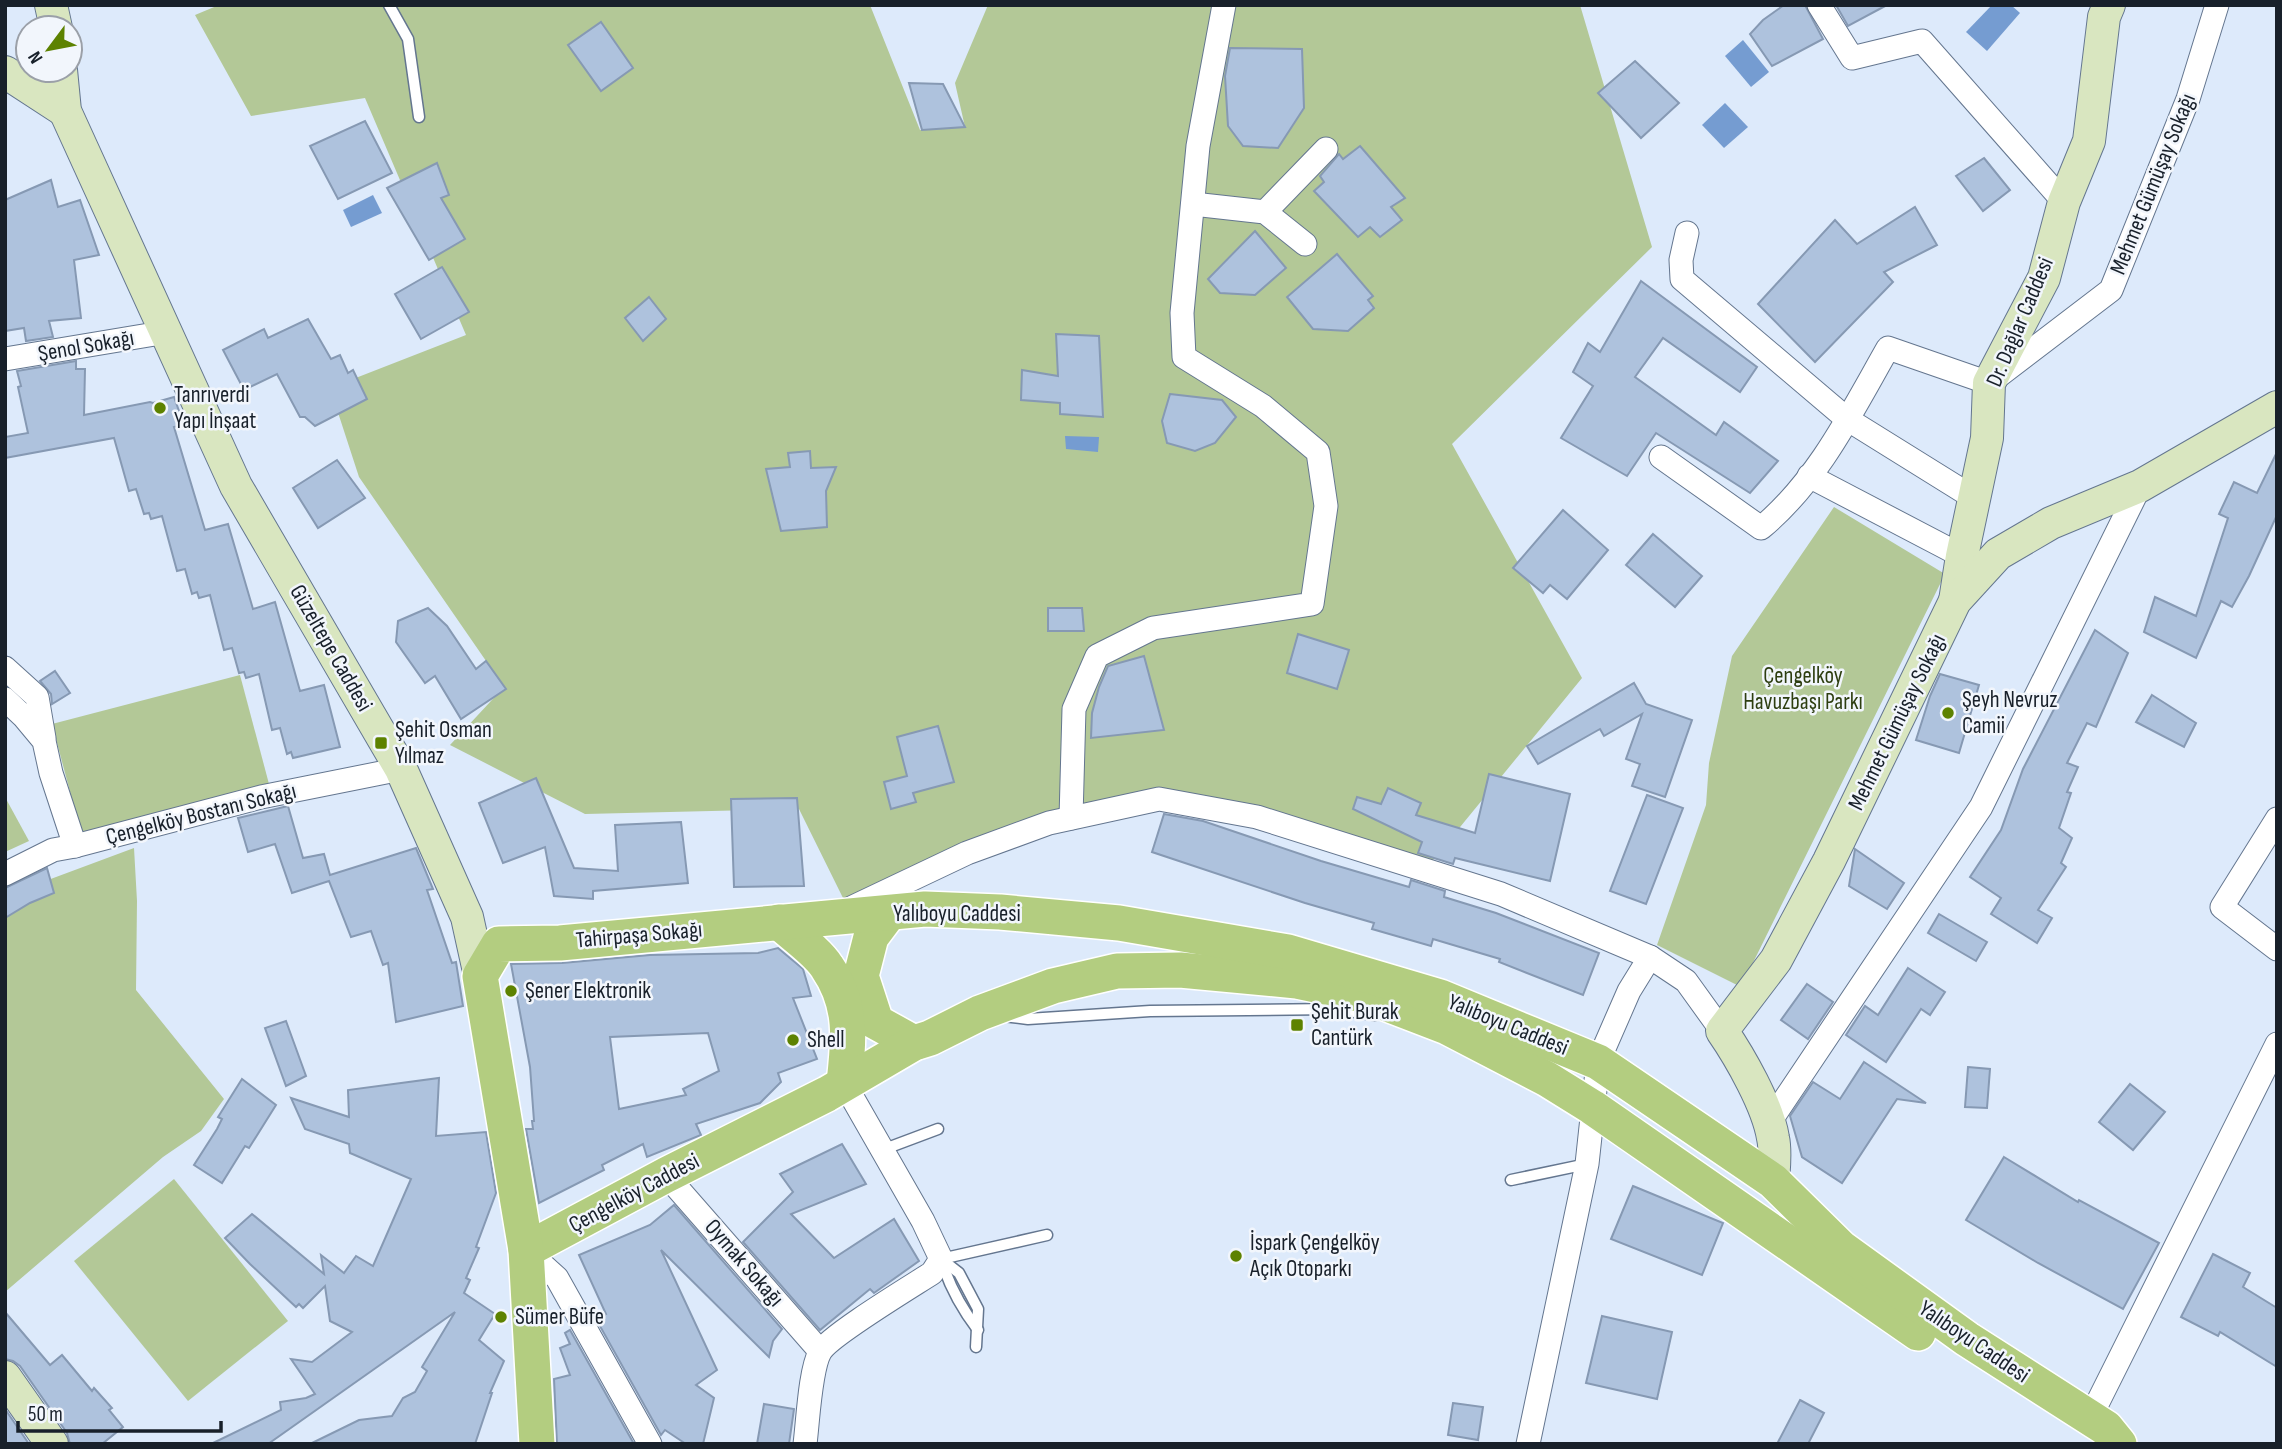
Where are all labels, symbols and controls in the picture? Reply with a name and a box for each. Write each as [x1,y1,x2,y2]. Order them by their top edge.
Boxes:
north arrow [14,14,84,84]
text: N [23,47,48,68]
street label: Mehmet Gümüşay Sokağı [2104,89,2202,279]
street label: Dr. Dağlar Caddesi [1980,253,2060,391]
street label: Şenol Sokağı [36,324,136,368]
place label: Tanrıverdi Yapı İnşaat [174,381,256,435]
marker: Tanrıverdi Yapı İnşaat [152,400,168,416]
street label: Güzeltepe Caddesi [283,580,379,716]
street label: Mehmet Gümüşay Sokağı [1842,629,1952,815]
park label: Çengelköy Havuzbaşı Parkı [1743,662,1863,716]
place label: Şeyh Nevruz Camii [1962,686,2058,740]
marker: Şeyh Nevruz Camii [1940,705,1956,721]
place label: Şehit Osman Yılmaz [395,716,492,770]
marker: Şehit Osman Yılmaz [373,735,389,751]
street label: Çengelköy Bostanı Sokağı [103,777,299,851]
street label: Yalıboyu Caddesi [893,900,1021,928]
street label: Tahirpaşa Sokağı [575,916,703,954]
place label: Şener Elektronik [525,977,651,1005]
marker: Şener Elektronik [503,983,519,999]
street label: Yalıboyu Caddesi [1444,988,1572,1062]
place label: Şehit Burak Cantürk [1311,998,1399,1052]
marker: Şehit Burak Cantürk [1289,1017,1305,1033]
place label: Shell [807,1026,845,1054]
marker: Shell [785,1032,801,1048]
street label: Çengelköy Caddesi [564,1147,704,1239]
street label: Oymak Sokağı [698,1214,790,1312]
place label: İspark Çengelköy Açık Otoparkı [1249,1229,1380,1283]
marker: İspark Çengelköy Açık Otoparkı [1228,1248,1244,1264]
street label: Yalıboyu Caddesi [1913,1295,2035,1389]
place label: Sümer Büfe [515,1303,604,1331]
marker: Sümer Büfe [493,1309,509,1325]
scale bar [18,1390,220,1434]
text: 50 m [28,1402,63,1427]

